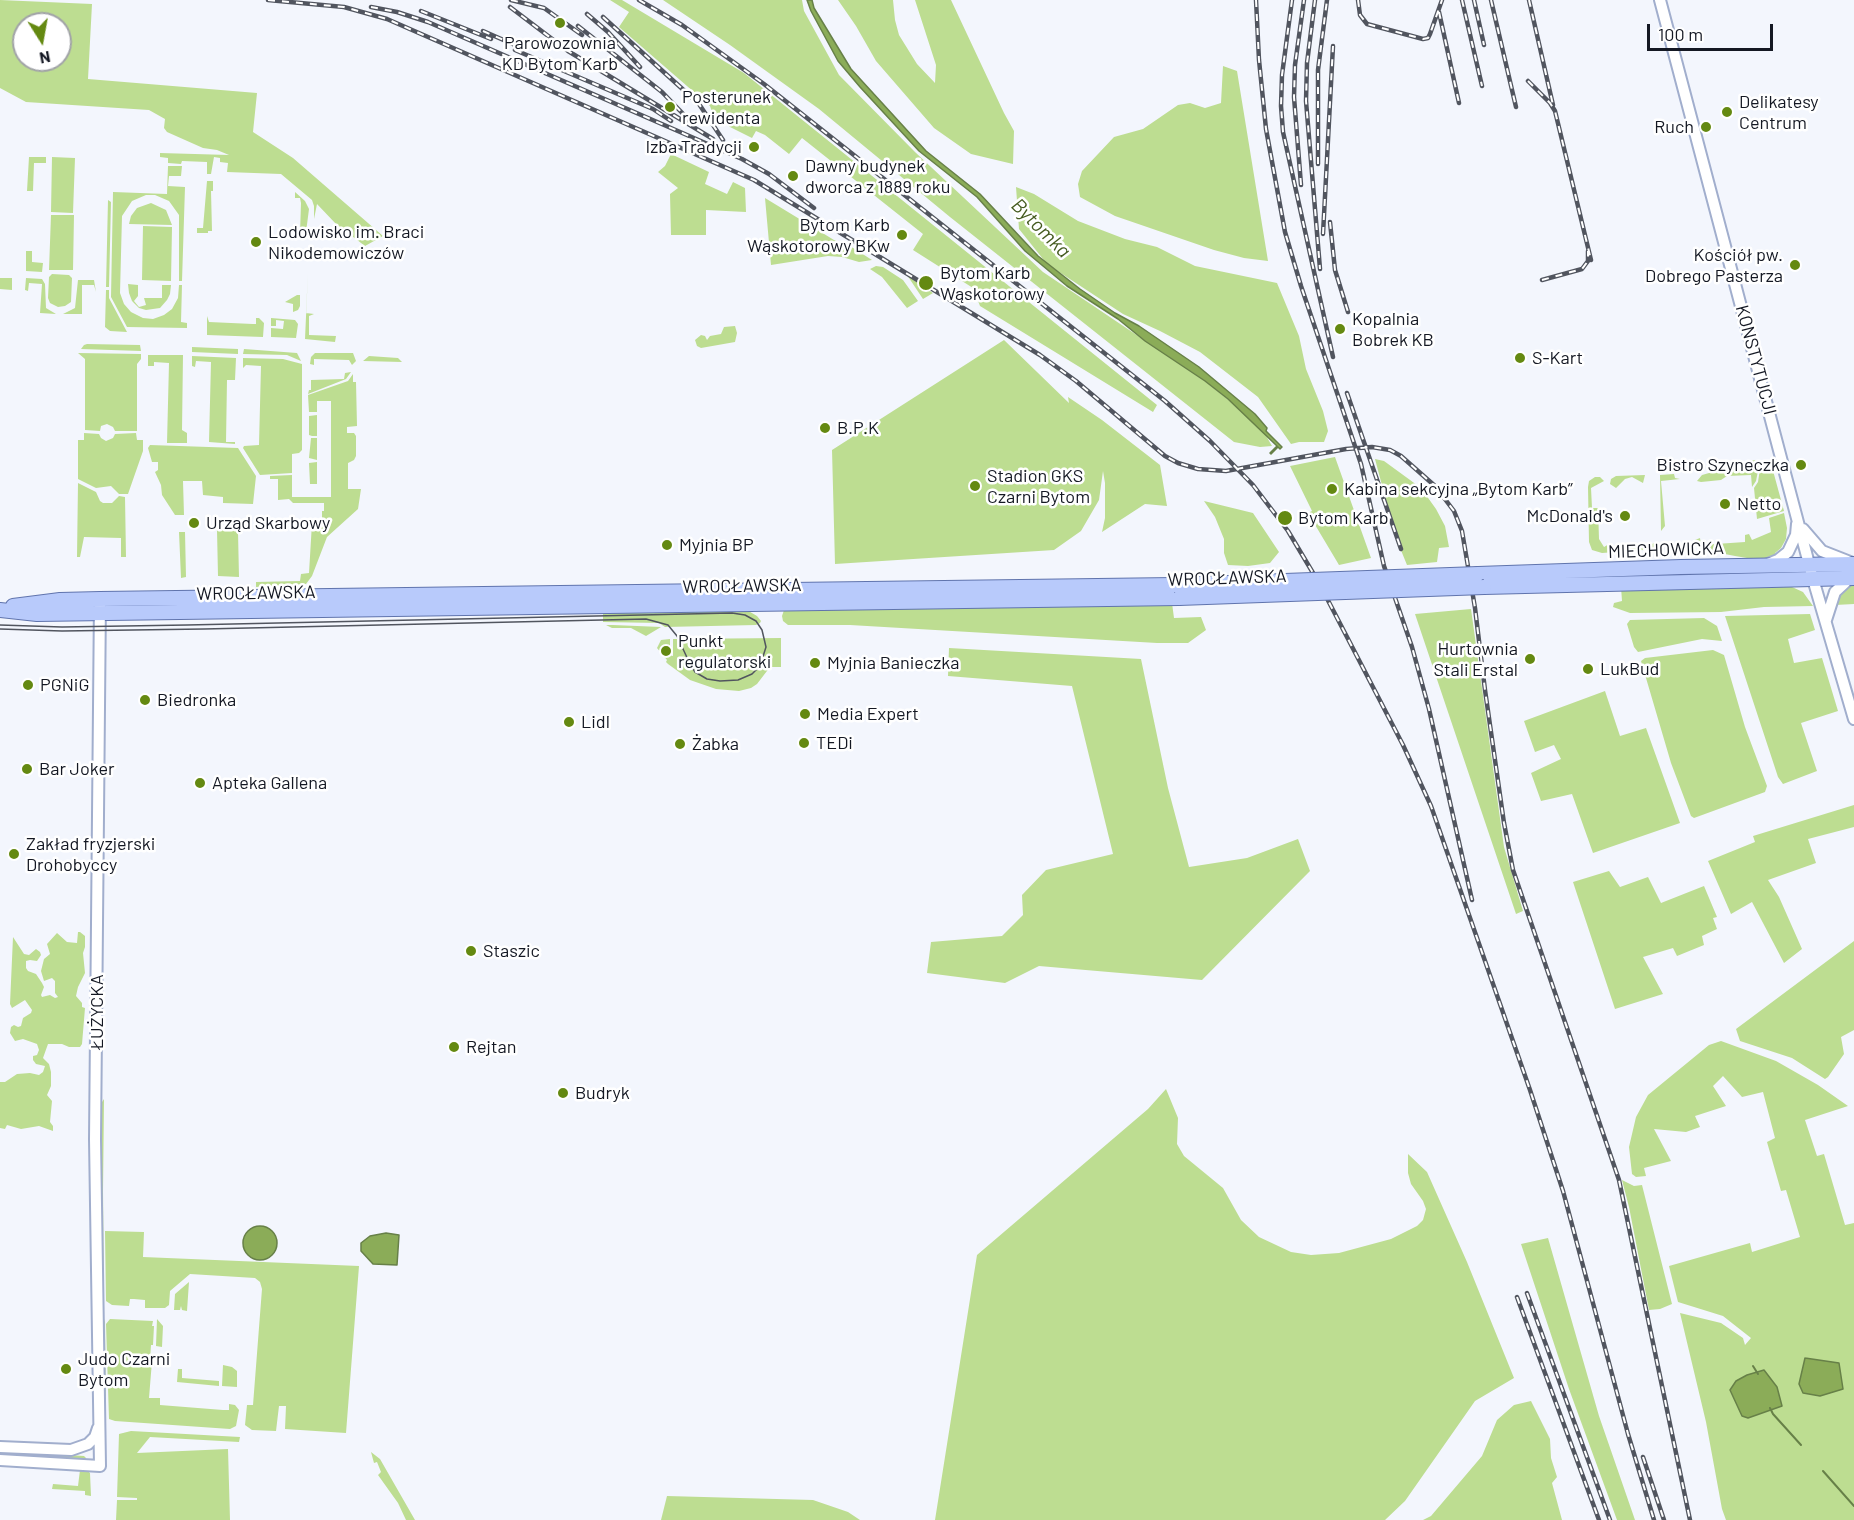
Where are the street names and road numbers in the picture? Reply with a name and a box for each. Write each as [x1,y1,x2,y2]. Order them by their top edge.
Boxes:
street label: KONSTYTUCJI [1731,303,1781,417]
street label: MIECHOWICKA [1608,537,1724,563]
street label: WROCŁAWSKA [1167,565,1287,591]
street label: WROCŁAWSKA [682,574,802,598]
street label: WROCŁAWSKA [196,581,316,605]
street label: ŁUŻYCKA [86,974,108,1050]

